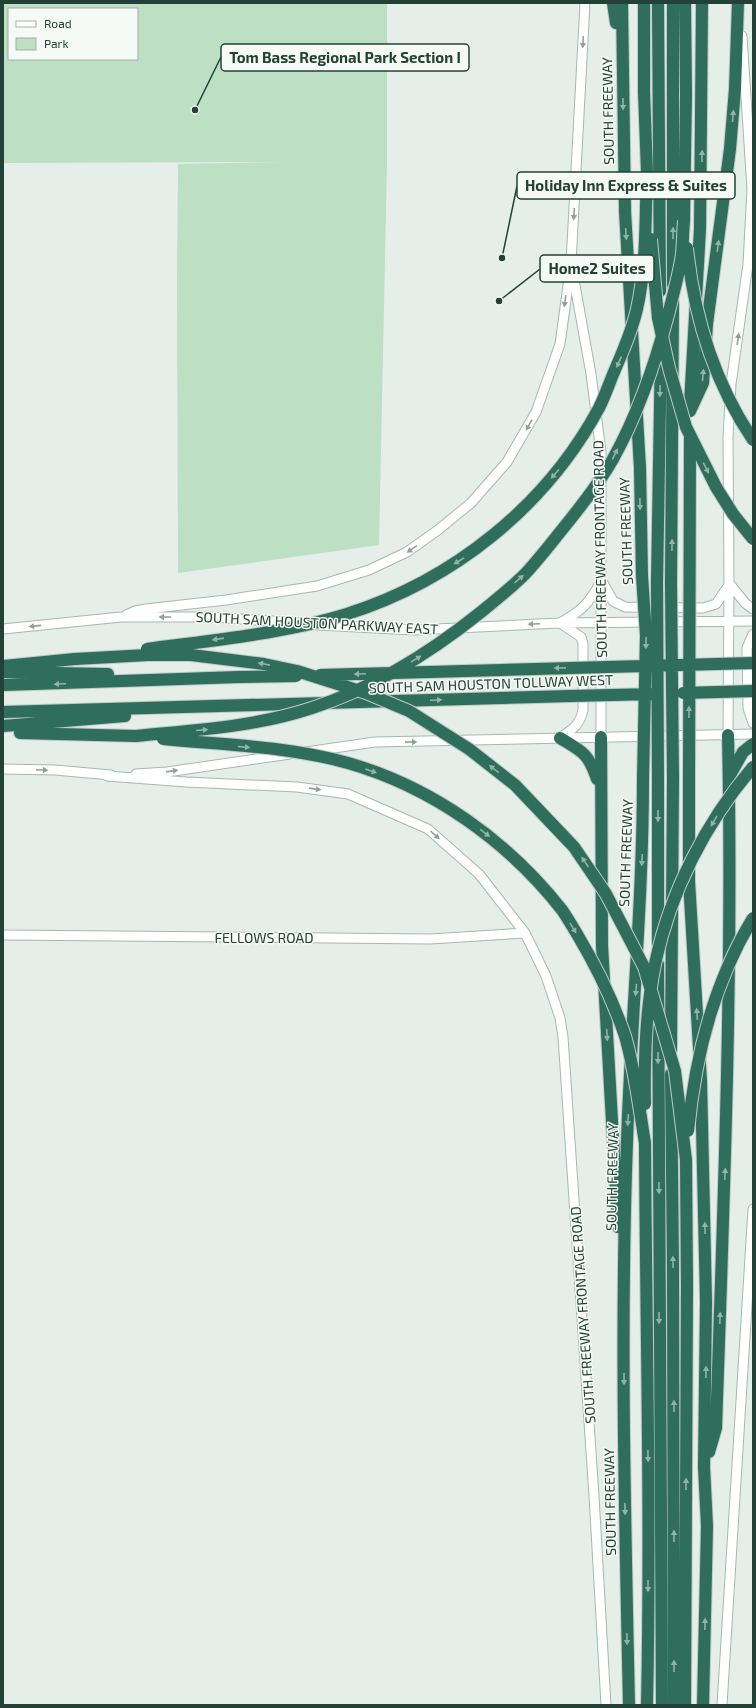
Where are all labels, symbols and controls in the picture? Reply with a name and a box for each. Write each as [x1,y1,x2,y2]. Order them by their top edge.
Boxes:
legend [8,8,138,60]
text: Road [44,16,72,30]
text: Park [44,36,69,50]
one-way arrow [580,36,587,48]
callout: Tom Bass Regional Park Section I [221,44,469,71]
text: Tom Bass Regional Park Section I [229,48,461,66]
street label: SOUTH FREEWAY [598,57,617,165]
one-way arrow [620,98,626,111]
one-way arrow [730,110,736,122]
one-way arrow [699,149,705,162]
callout: Holiday Inn Express & Suites [517,172,735,199]
text: Holiday Inn Express & Suites [525,176,727,195]
one-way arrow [570,208,577,220]
one-way arrow [670,226,676,239]
one-way arrow [623,228,630,240]
one-way arrow [715,239,721,252]
callout: Home2 Suites [540,255,654,282]
text: Home2 Suites [548,259,646,277]
one-way arrow [562,295,569,308]
one-way arrow [734,333,741,345]
one-way arrow [615,356,621,368]
one-way arrow [700,369,707,381]
one-way arrow [657,385,663,398]
one-way arrow [525,419,532,431]
street label: SOUTH FREEWAY FRONTAGE ROAD [589,440,610,658]
one-way arrow [612,448,618,460]
one-way arrow [703,462,710,474]
one-way arrow [550,469,560,479]
street label: SOUTH FREEWAY [615,477,636,585]
one-way arrow [637,498,643,511]
one-way arrow [669,538,675,551]
one-way arrow [407,545,417,553]
one-way arrow [453,557,465,564]
one-way arrow [514,574,524,584]
street label: SOUTH SAM HOUSTON PARKWAY EAST [195,608,439,637]
one-way arrow [158,614,171,620]
one-way arrow [528,621,540,628]
one-way arrow [29,623,41,629]
one-way arrow [212,636,224,642]
one-way arrow [643,637,649,650]
one-way arrow [411,655,422,662]
one-way arrow [258,661,270,667]
one-way arrow [554,664,566,671]
one-way arrow [353,671,366,677]
street label: SOUTH SAM HOUSTON TOLLWAY WEST [369,671,613,696]
one-way arrow [54,680,66,687]
one-way arrow [430,697,443,703]
one-way arrow [686,705,692,718]
one-way arrow [196,726,208,733]
one-way arrow [405,738,417,745]
one-way arrow [238,743,250,750]
one-way arrow [489,765,500,774]
one-way arrow [36,767,49,773]
one-way arrow [165,768,178,774]
one-way arrow [366,768,378,774]
one-way arrow [309,786,321,792]
street label: SOUTH FREEWAY [615,799,636,907]
one-way arrow [655,810,661,823]
one-way arrow [710,815,717,826]
one-way arrow [479,829,490,838]
one-way arrow [431,830,440,839]
one-way arrow [638,854,645,866]
one-way arrow [581,856,588,868]
one-way arrow [569,923,577,933]
street label: FELLOWS ROAD [214,929,314,946]
one-way arrow [632,984,639,996]
one-way arrow [694,1008,701,1020]
one-way arrow [604,1029,611,1041]
one-way arrow [655,1052,662,1064]
one-way arrow [624,1114,631,1126]
street label: SOUTH FREEWAY [602,1123,621,1231]
one-way arrow [722,1167,728,1180]
one-way arrow [656,1182,662,1195]
street label: SOUTH FREEWAY FRONTAGE ROAD [566,1206,599,1424]
one-way arrow [702,1221,708,1234]
one-way arrow [670,1255,676,1268]
one-way arrow [656,1312,662,1325]
one-way arrow [716,1312,723,1324]
one-way arrow [702,1366,709,1378]
one-way arrow [621,1373,627,1386]
one-way arrow [671,1399,677,1412]
street label: SOUTH FREEWAY [600,1448,619,1556]
one-way arrow [645,1450,651,1463]
one-way arrow [683,1477,689,1490]
one-way arrow [621,1503,628,1515]
one-way arrow [671,1529,677,1542]
one-way arrow [645,1580,651,1593]
one-way arrow [702,1617,708,1630]
one-way arrow [624,1633,631,1645]
one-way arrow [671,1659,677,1672]

